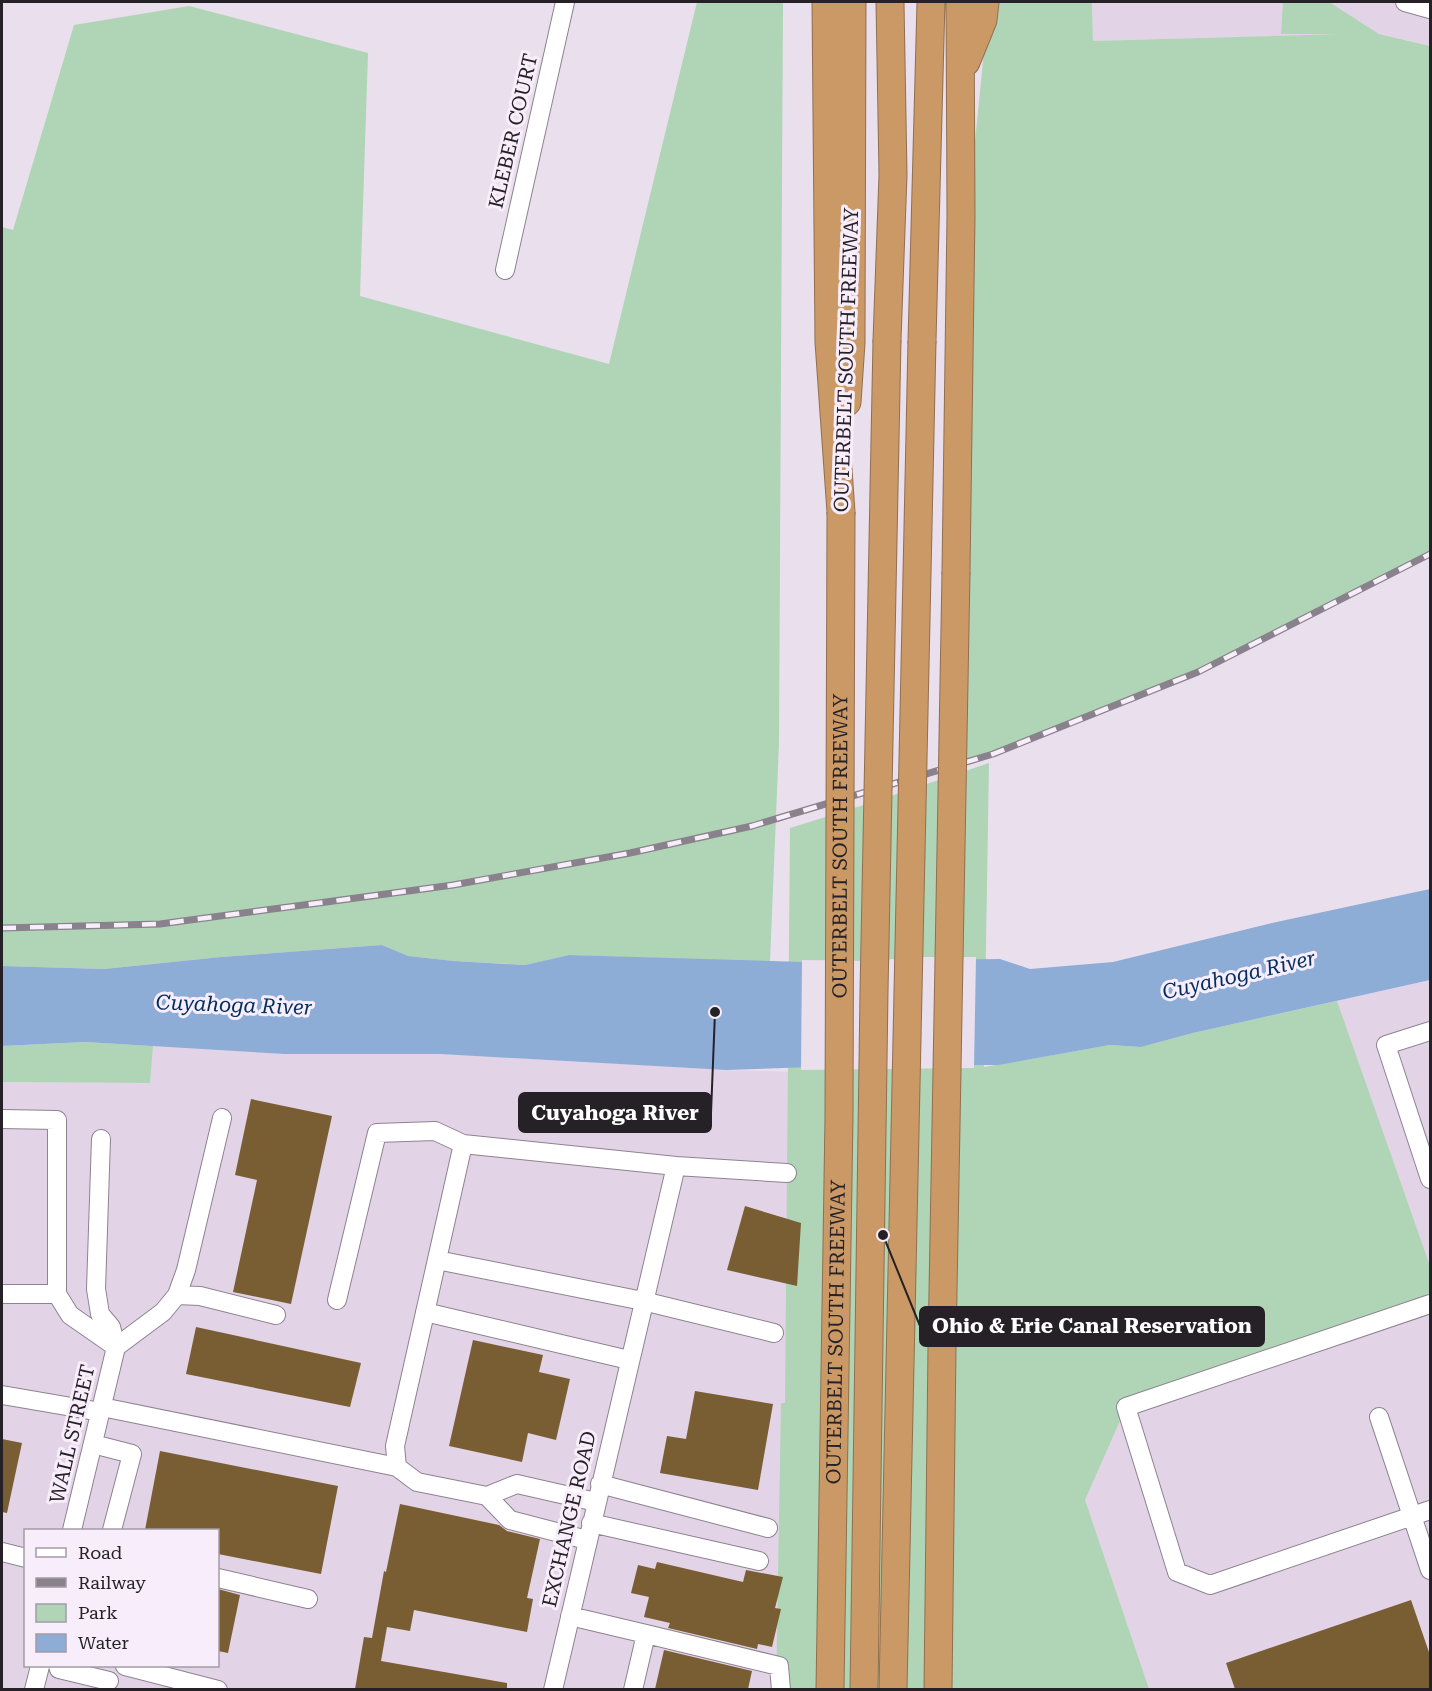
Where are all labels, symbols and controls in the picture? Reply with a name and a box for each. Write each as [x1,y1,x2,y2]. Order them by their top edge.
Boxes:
street label: KLEBER COURT [484,51,542,211]
street label: OUTERBELT SOUTH FREEWAY [829,207,863,513]
street label: OUTERBELT SOUTH FREEWAY [827,693,852,999]
water label: Cuyahoga River [1160,946,1318,1004]
water label: Cuyahoga River [155,990,313,1020]
callout: Cuyahoga River [519,1093,711,1132]
text: Cuyahoga River [531,1101,699,1125]
street label: OUTERBELT SOUTH FREEWAY [821,1179,850,1485]
callout: Ohio & Erie Canal Reservation [920,1307,1264,1346]
text: Ohio & Erie Canal Reservation [932,1314,1252,1338]
street label: WALL STREET [44,1362,100,1506]
street label: EXCHANGE ROAD [537,1429,601,1609]
legend [24,1529,219,1667]
text: Road [78,1542,123,1563]
text: Railway [78,1572,146,1593]
text: Park [78,1602,118,1623]
text: Water [78,1632,129,1653]

